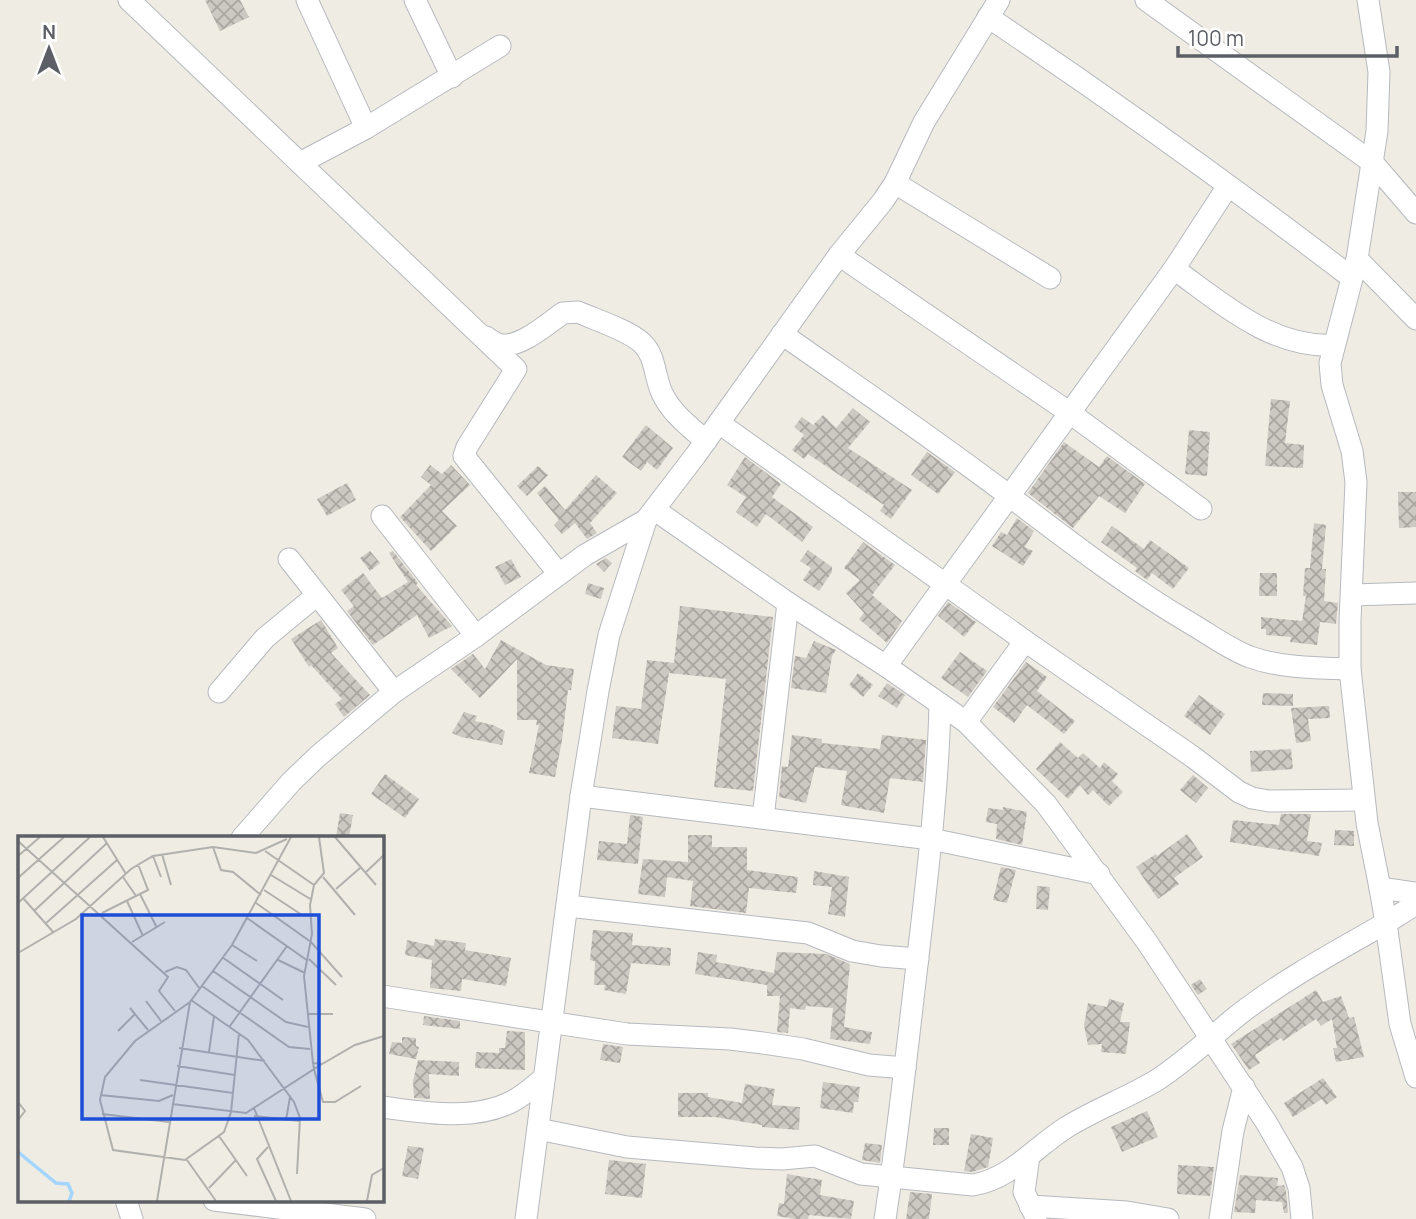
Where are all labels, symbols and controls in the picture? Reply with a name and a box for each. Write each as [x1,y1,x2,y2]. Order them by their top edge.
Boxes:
north arrow [14,14,84,84]
scale bar [1178,14,1397,58]
text: N [42,19,56,45]
text: 100 m [1188,24,1244,52]
inset map [18,836,383,1202]

